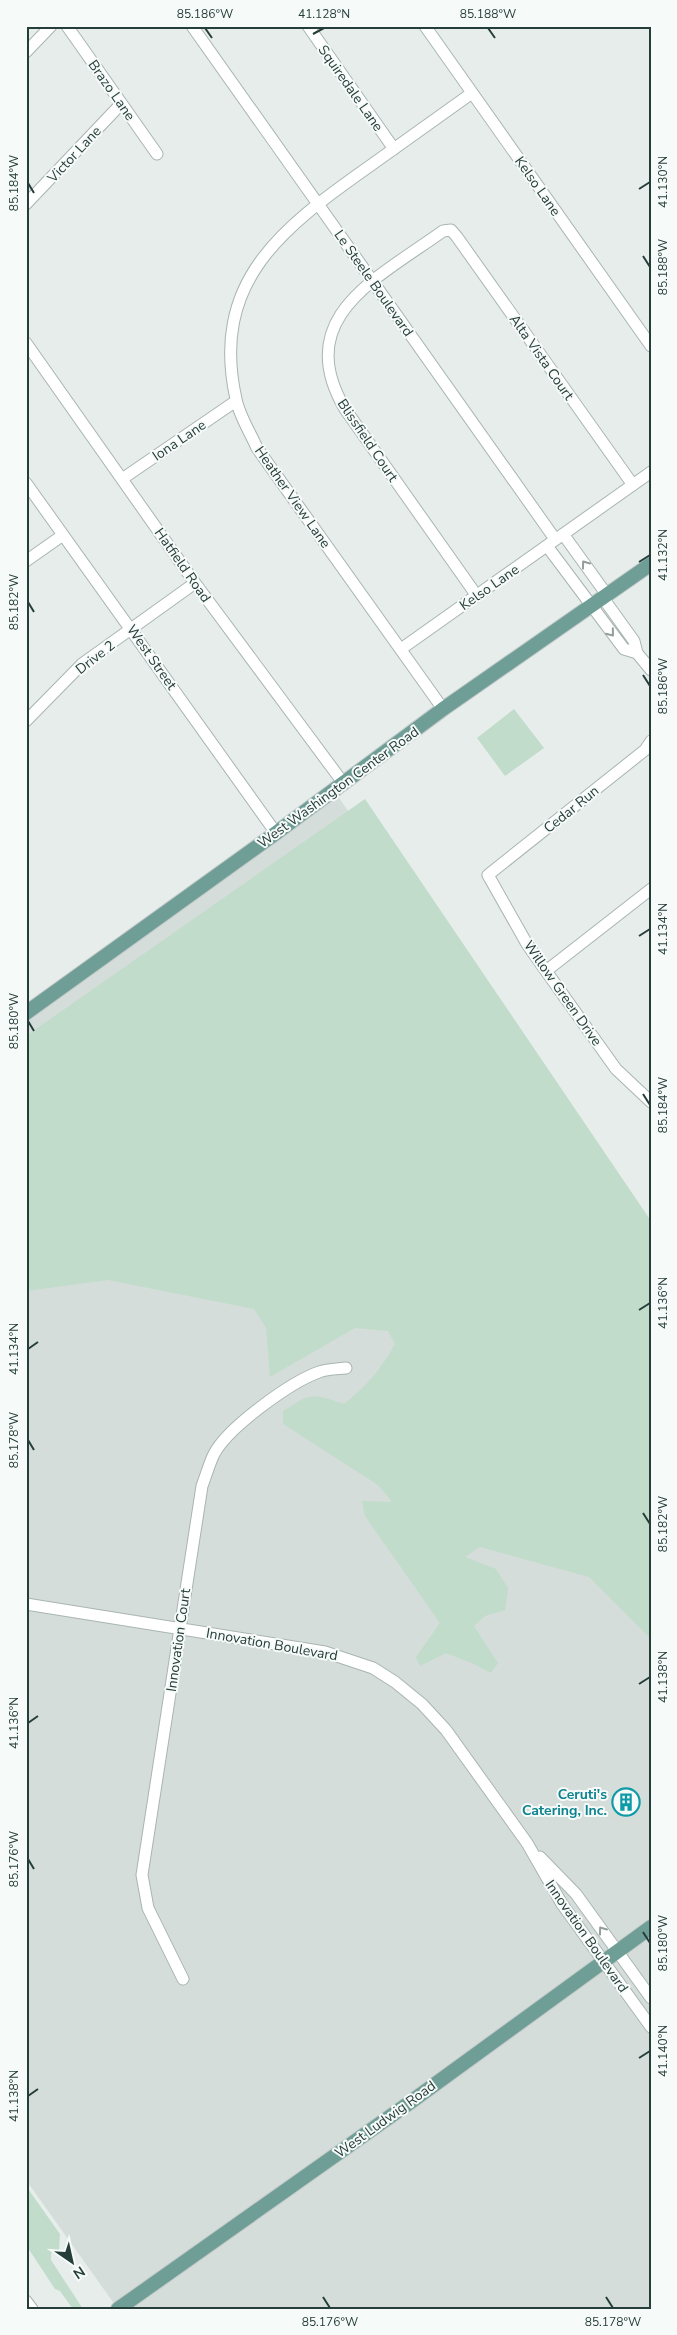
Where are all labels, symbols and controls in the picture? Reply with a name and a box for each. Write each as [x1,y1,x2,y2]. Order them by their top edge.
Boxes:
text: 85.186°W [177,6,233,22]
text: 41.128°N [298,6,350,22]
text: 85.188°W [460,6,516,22]
street label: Squiredale Lane [314,41,387,135]
street label: Brazo Lane [84,56,139,124]
street label: Victor Lane [43,122,106,188]
street label: Kelso Lane [510,153,565,220]
text: 85.184°W [6,155,22,211]
text: 41.130°N [655,156,671,208]
street label: Le Steele Boulevard [330,226,418,340]
text: 85.188°W [655,239,671,295]
street label: Alta Vista Court [505,311,578,404]
street label: Blissfield Court [333,395,402,486]
street label: Iona Lane [149,416,210,465]
street label: Heather View Lane [250,442,335,552]
street label: Hatfield Road [150,524,215,606]
text: 41.132°N [655,529,671,581]
street label: Kelso Lane [456,560,523,615]
one-way arrow [582,561,591,570]
text: 85.182°W [6,574,22,630]
street label: West Street [122,621,181,694]
one-way arrow [606,627,614,636]
street label: Drive 2 [72,636,119,679]
text: 85.186°W [655,658,671,714]
street label: West Washington Center Road [254,722,423,852]
street label: Cedar Run [540,781,603,837]
text: 41.134°N [655,903,671,955]
street label: Willow Green Drive [519,937,606,1050]
text: 85.180°W [6,993,22,1049]
text: 85.184°W [655,1077,671,1133]
text: 41.136°N [655,1277,671,1329]
text: 41.134°N [6,1323,22,1375]
text: 85.178°W [6,1412,22,1468]
text: 85.182°W [655,1496,671,1552]
street label: Innovation Court [162,1587,195,1693]
street label: Innovation Boulevard [205,1624,339,1665]
text: 41.138°N [655,1651,671,1703]
text: 41.136°N [6,1697,22,1749]
place label: Ceruti's Catering, Inc. [522,1785,607,1820]
building icon: Ceruti's Catering, Inc. [611,1787,641,1817]
text: 85.176°W [6,1831,22,1887]
street label: Innovation Boulevard [541,1876,633,1996]
text: 85.180°W [655,1915,671,1971]
one-way arrow [599,1927,607,1936]
text: 41.140°N [655,2025,671,2077]
text: 41.138°N [6,2070,22,2122]
street label: West Ludwig Road [331,2076,439,2162]
north arrow [48,2238,98,2288]
text: N [69,2262,89,2283]
text: 85.176°W [302,2314,358,2330]
text: 85.178°W [585,2314,641,2330]

